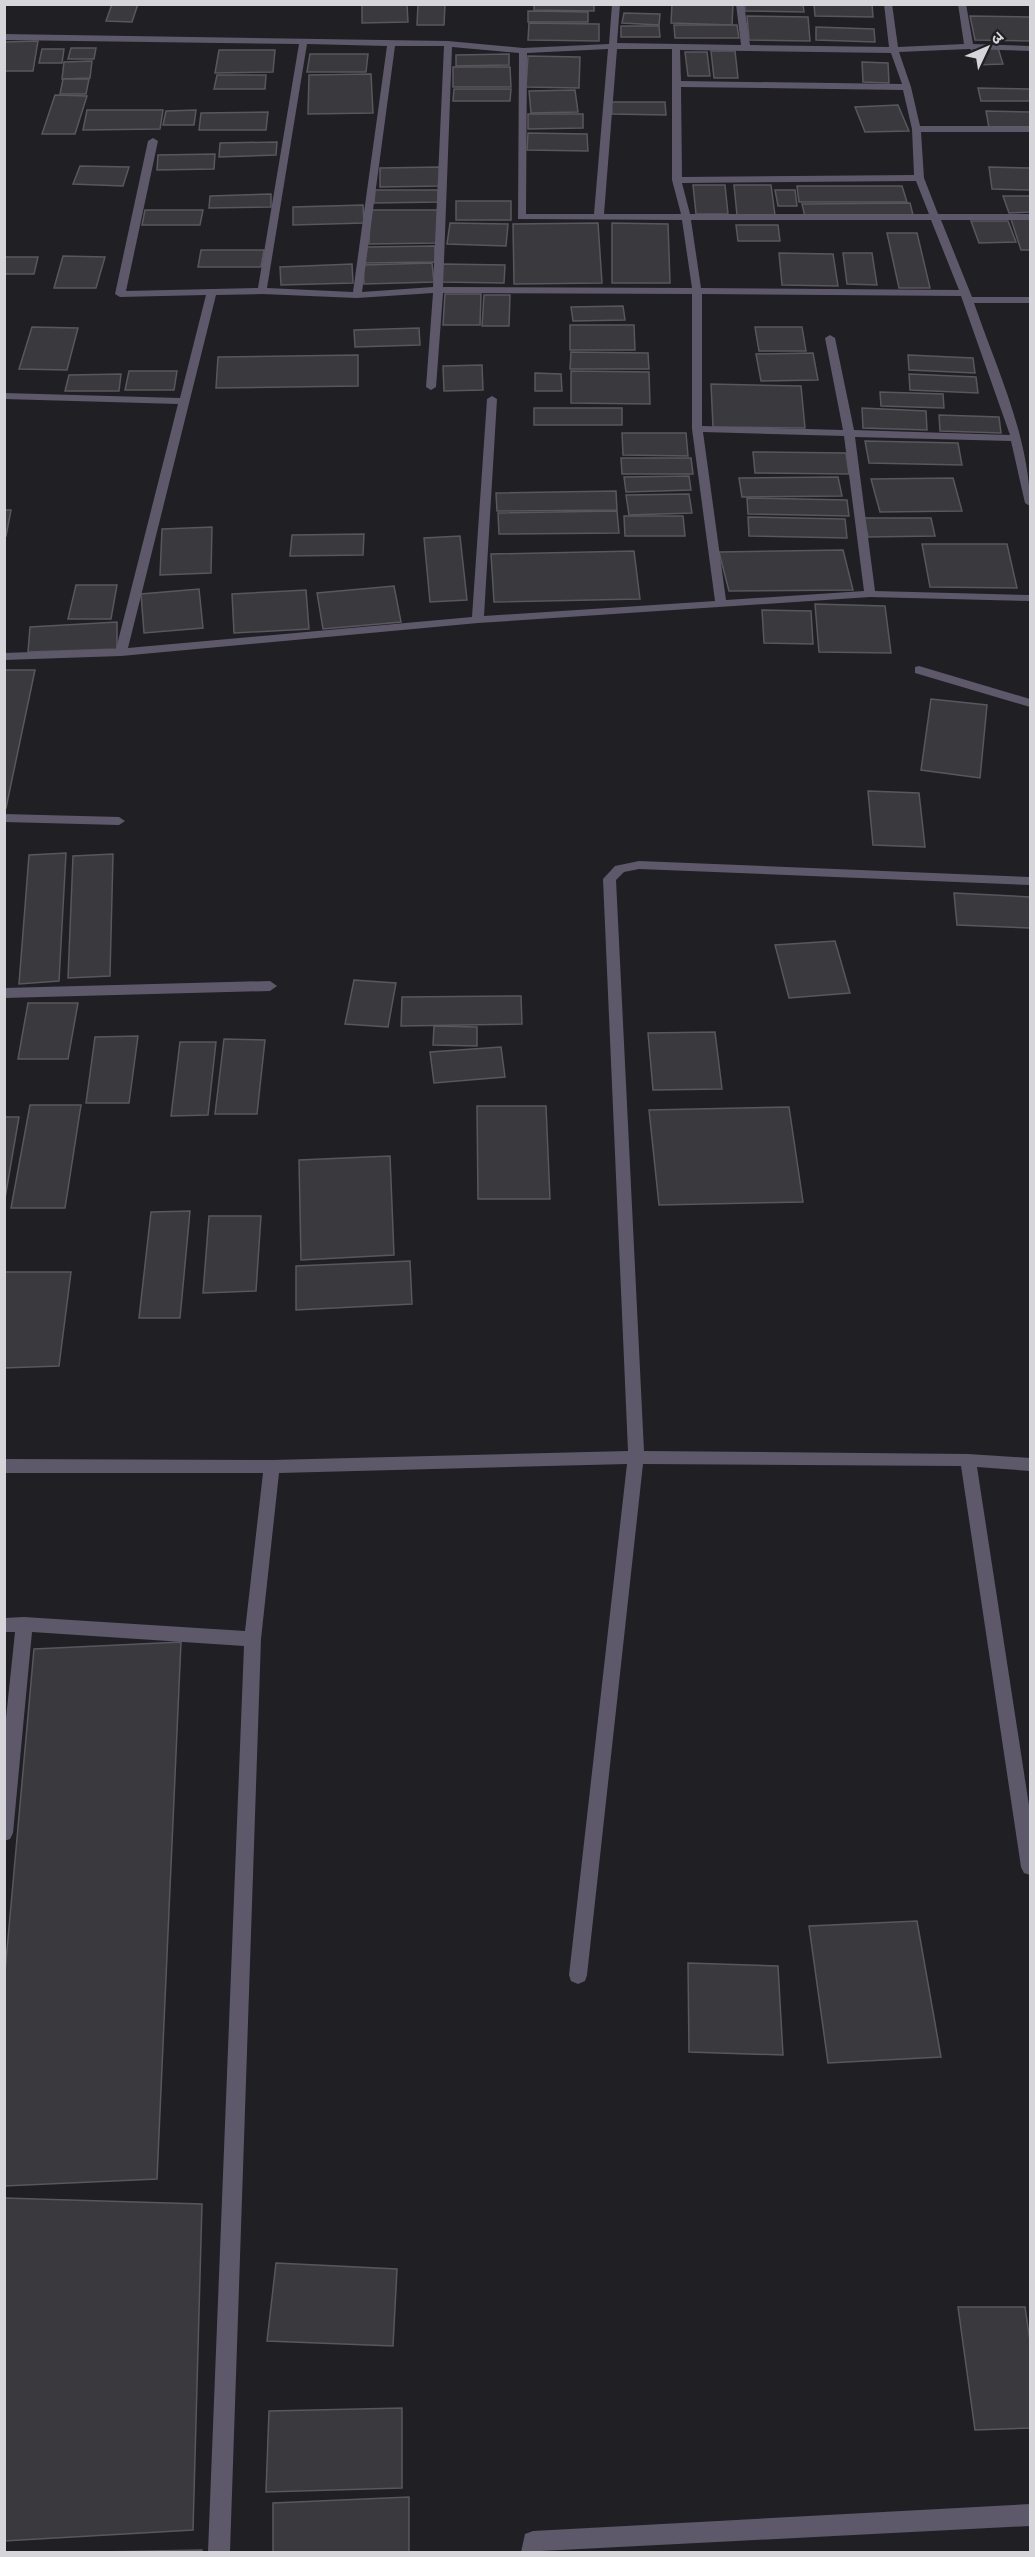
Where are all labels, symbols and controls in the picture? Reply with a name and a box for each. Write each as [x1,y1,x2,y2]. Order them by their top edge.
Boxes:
north arrow [957,18,1017,78]
text: उ [988,29,1007,48]

